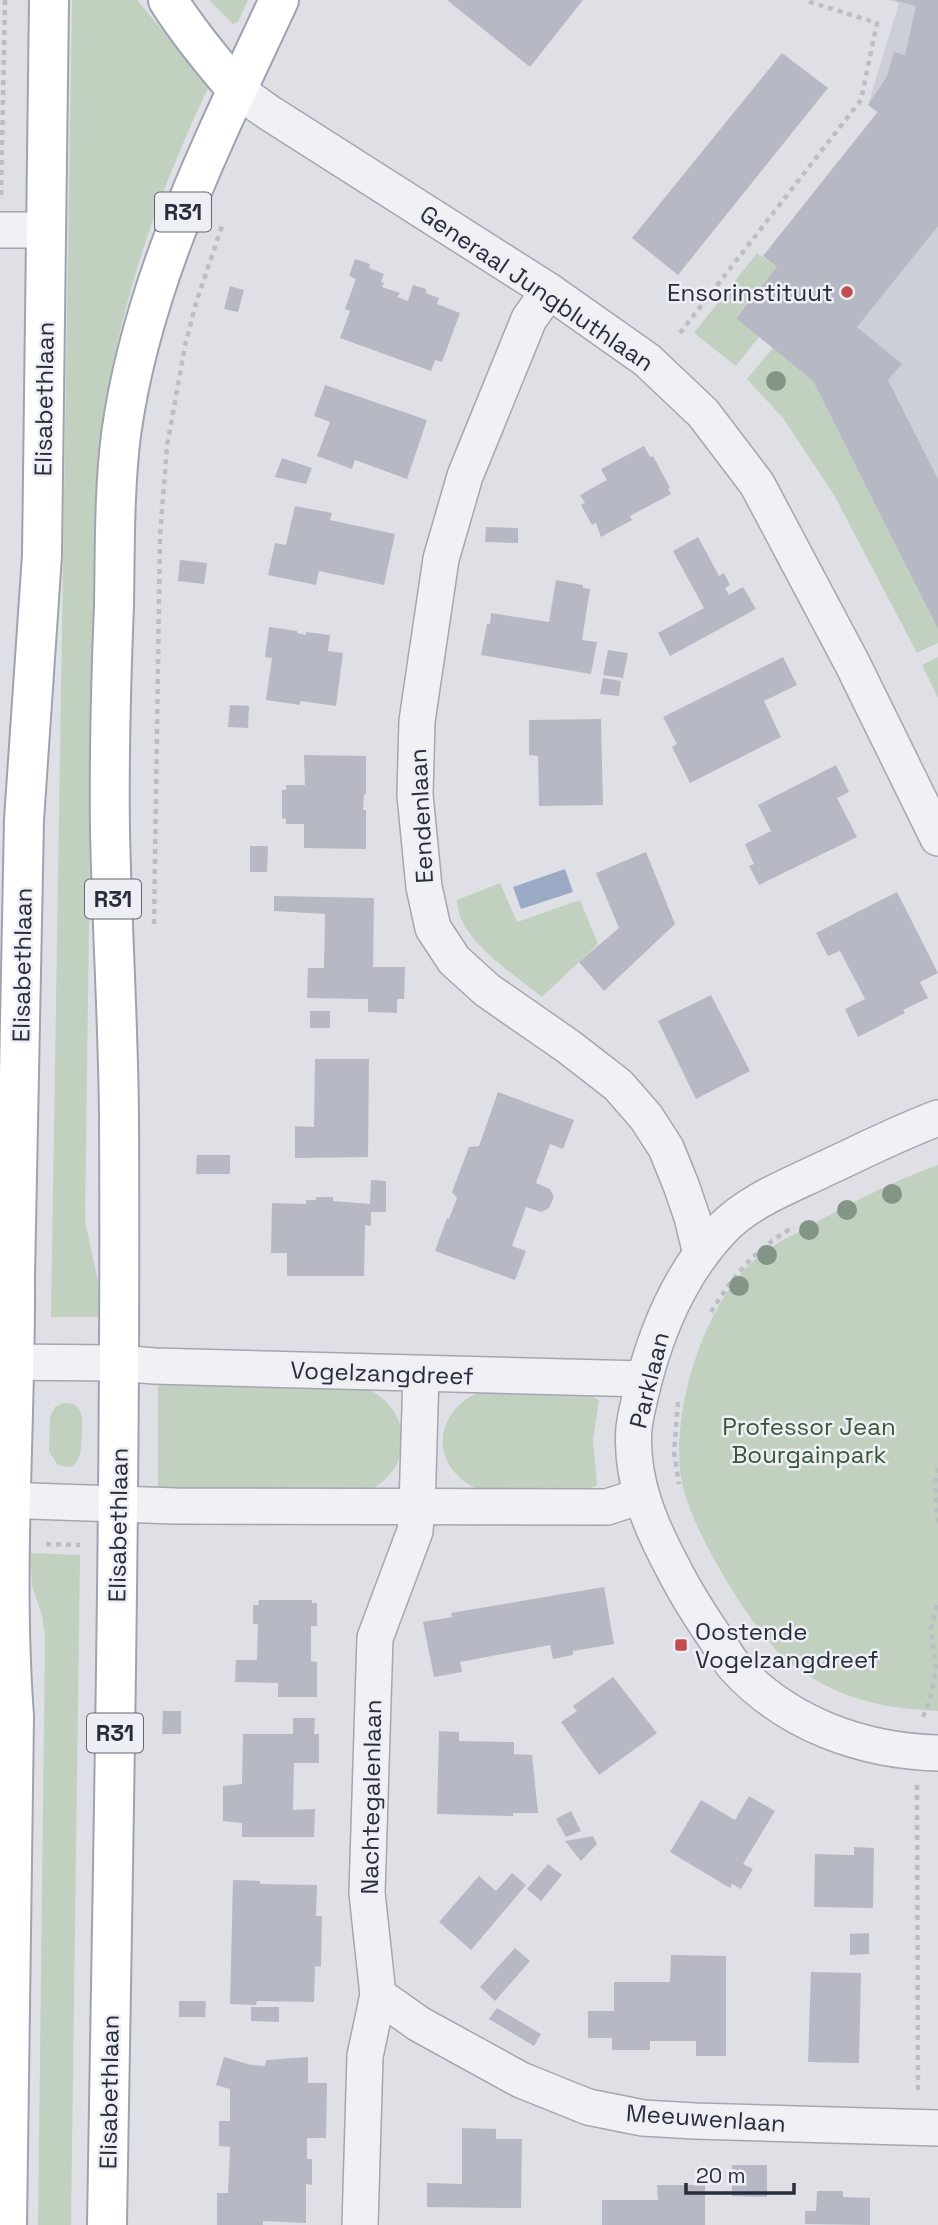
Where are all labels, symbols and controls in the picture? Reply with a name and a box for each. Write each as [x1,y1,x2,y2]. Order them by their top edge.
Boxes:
road number: R31 [155,192,211,232]
street label: Generaal Jungbluthlaan [414,198,660,378]
place label: Ensorinstituut [667,277,833,308]
marker: Ensorinstituut [839,284,855,300]
street label: Elisabethlaan [27,321,61,477]
street label: Eendenlaan [402,748,440,884]
road number: R31 [85,879,141,918]
street label: Elisabethlaan [5,887,39,1043]
street label: Parklaan [622,1329,676,1431]
street label: Vogelzangdreef [290,1354,474,1392]
park label: Professor Jean Bourgainpark [722,1411,896,1470]
street label: Elisabethlaan [101,1447,135,1603]
place label: Oostende Vogelzangdreef [695,1616,878,1675]
marker: Oostende Vogelzangdreef [673,1637,689,1653]
street label: Nachtegalenlaan [354,1699,388,1895]
road number: R31 [87,1714,143,1752]
street label: Elisabethlaan [92,2014,126,2170]
street label: Meeuwenlaan [625,2097,787,2139]
scale bar [686,2152,794,2196]
text: 20 m [696,2162,746,2189]

